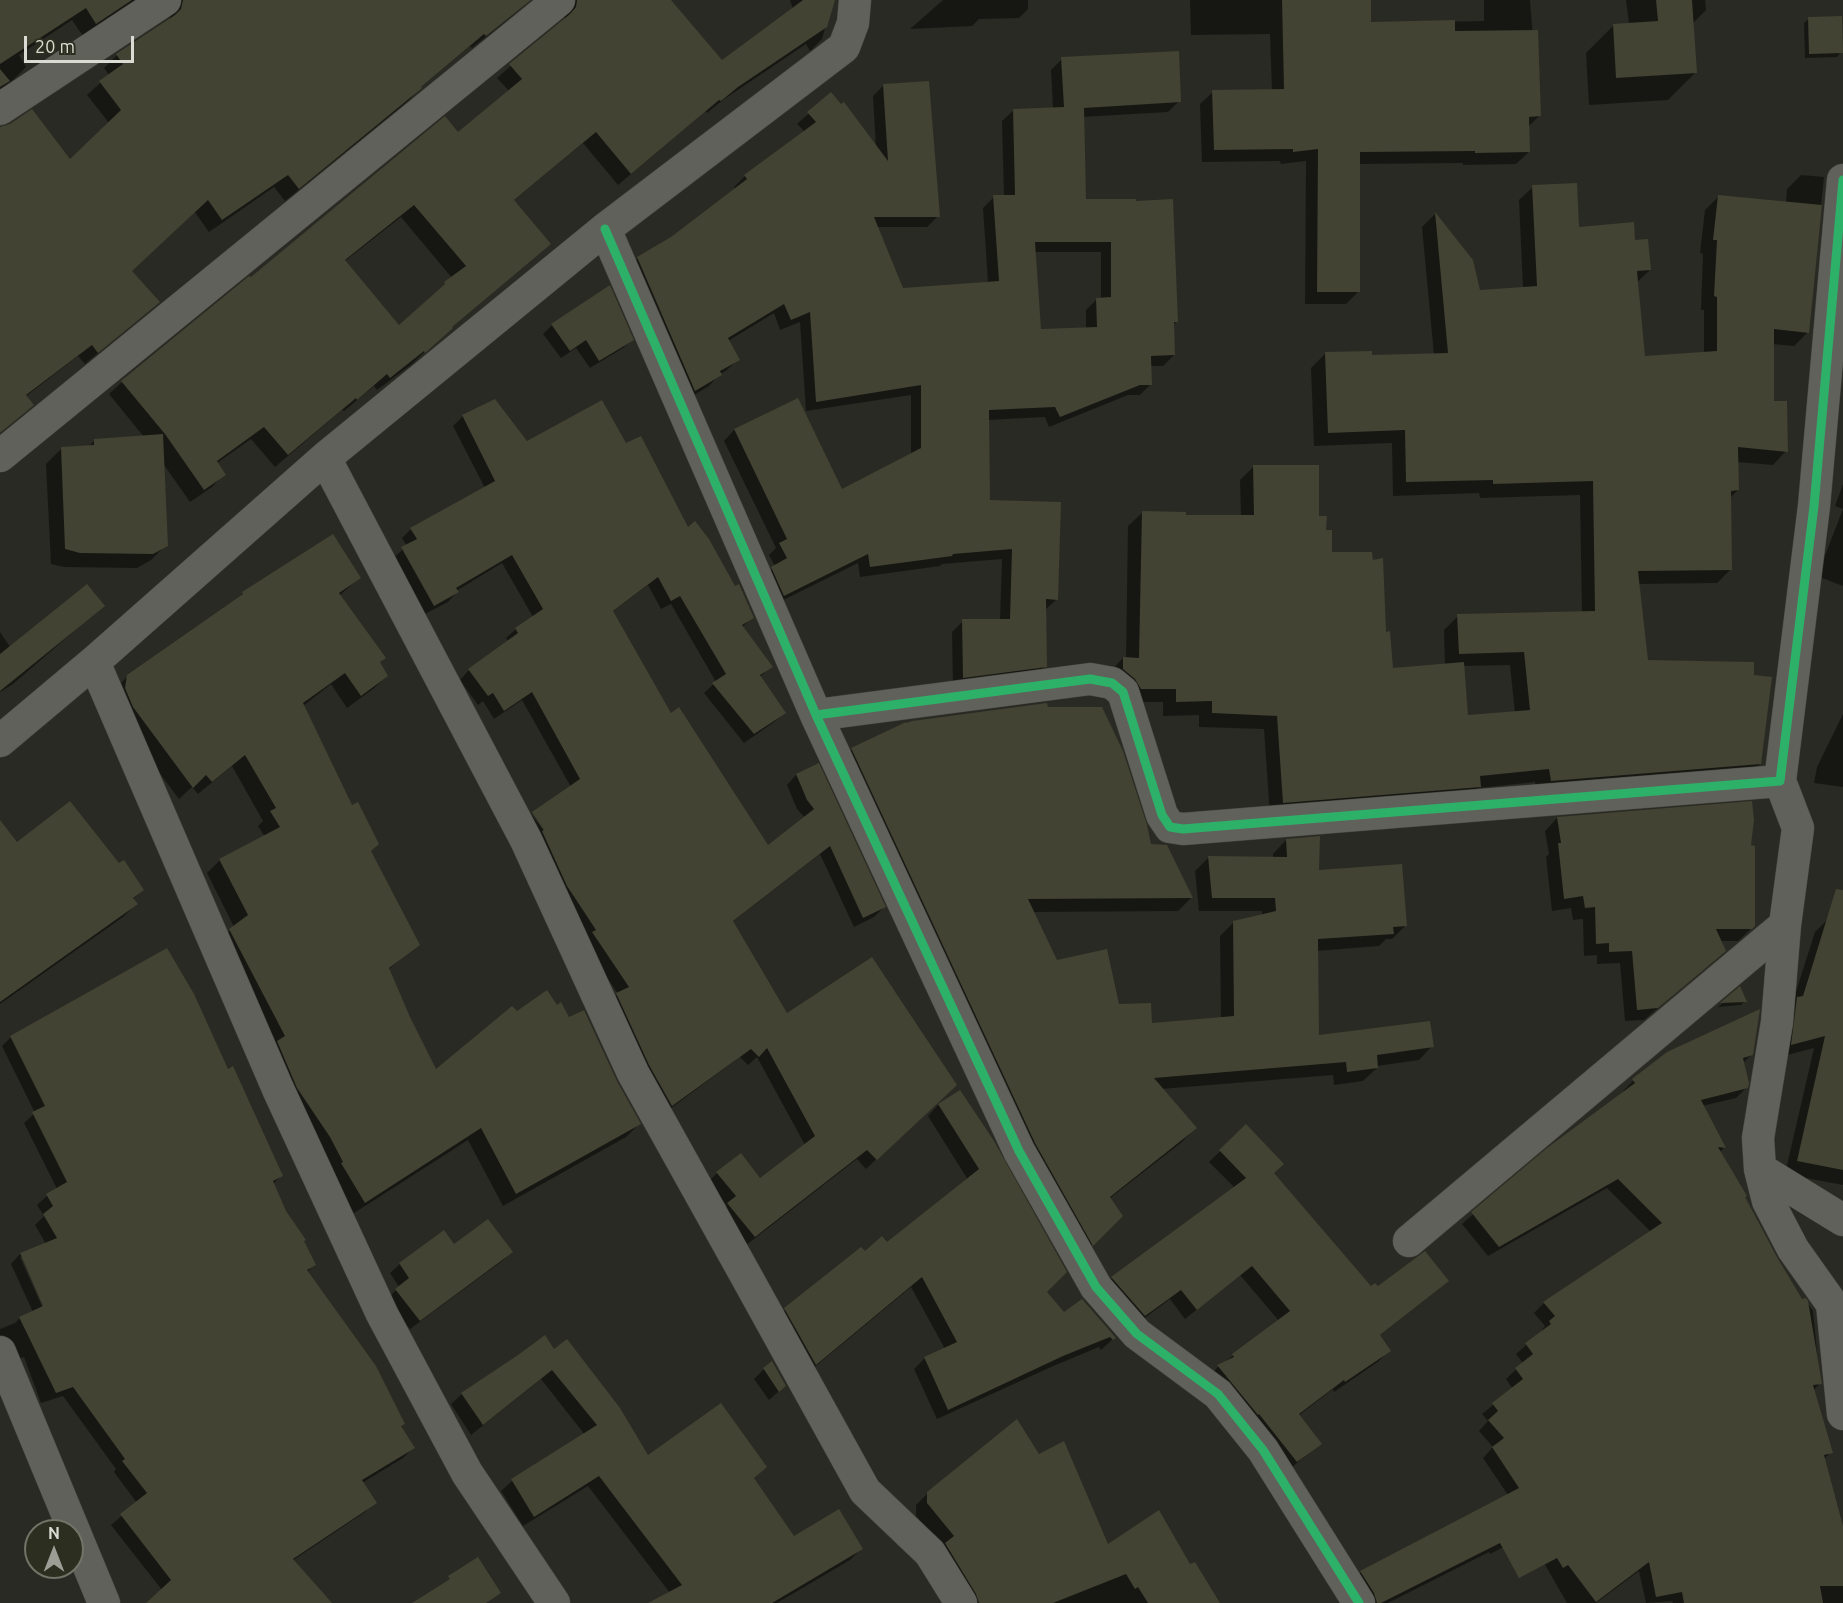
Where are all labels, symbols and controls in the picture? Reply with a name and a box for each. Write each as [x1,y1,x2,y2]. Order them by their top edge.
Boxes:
scale bar [27,24,136,62]
text: 20 m [35,36,75,56]
north arrow [24,1519,84,1579]
text: N [48,1524,60,1542]

